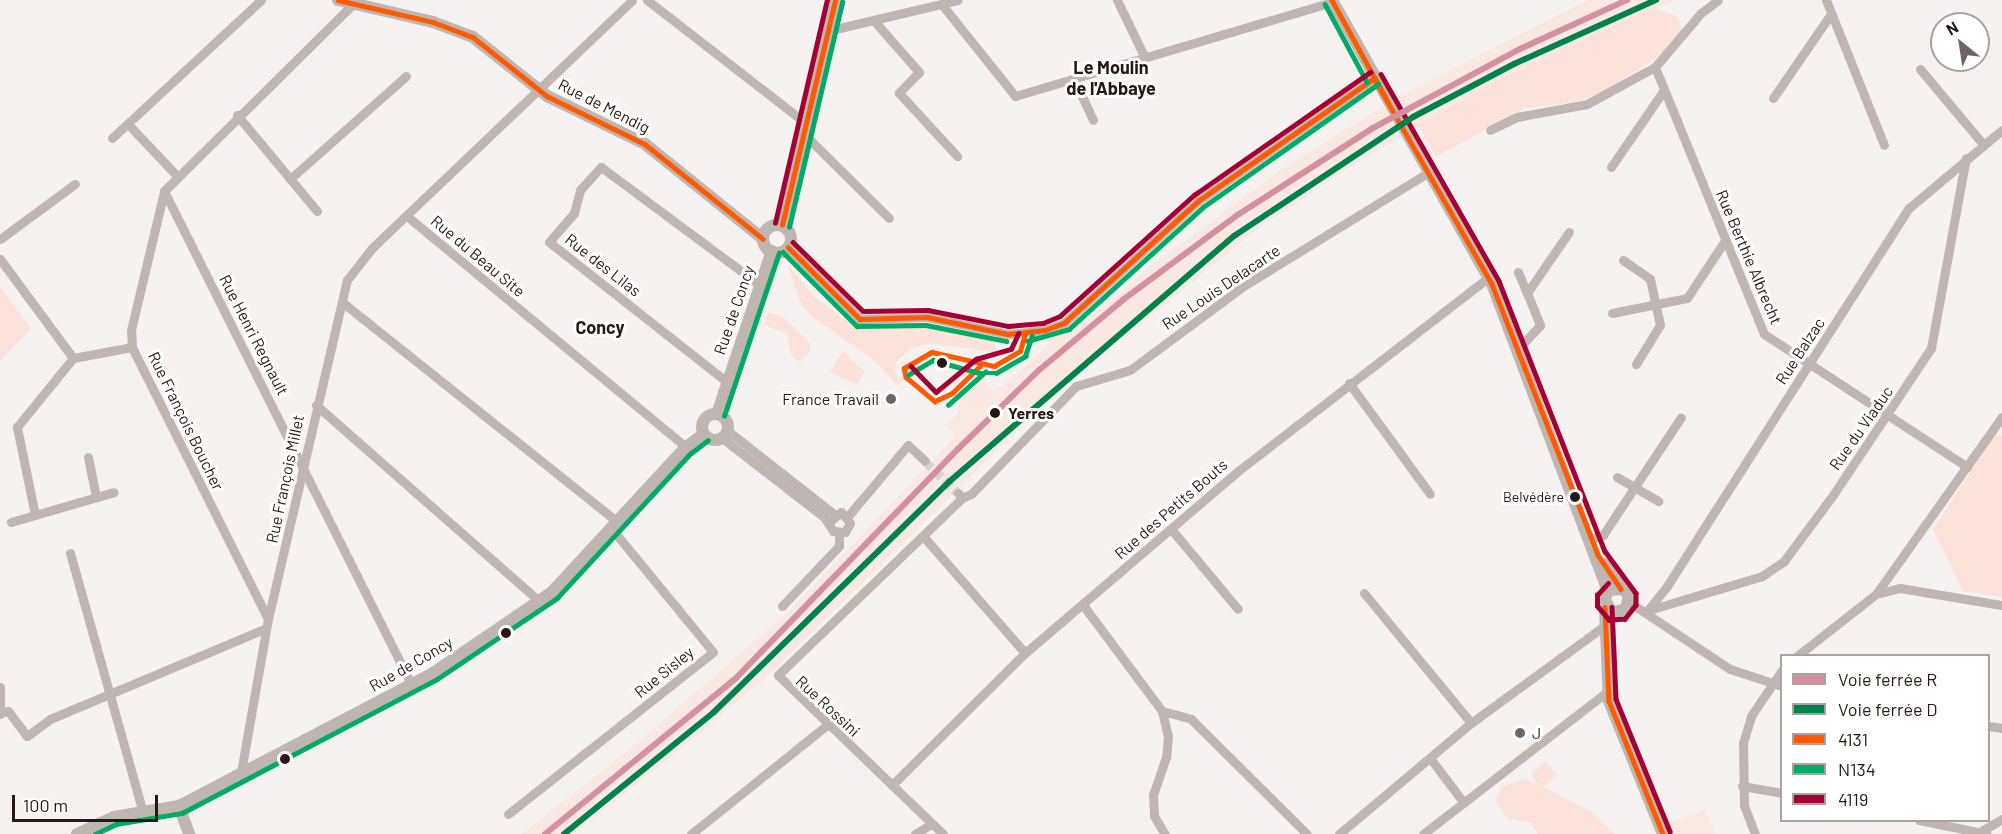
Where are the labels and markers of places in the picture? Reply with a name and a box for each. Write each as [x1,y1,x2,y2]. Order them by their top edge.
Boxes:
unlabelled marker [936,357,948,369]
place label: France Travail [782,389,879,409]
marker: France Travail [884,392,898,406]
place label: Yerres [1008,403,1054,423]
marker: Yerres [986,404,1004,422]
place label: Belvédère [1503,489,1564,505]
marker: Belvédère [1569,491,1581,503]
unlabelled marker [500,627,512,639]
place label: J [1532,723,1541,743]
marker: J [1513,726,1527,740]
unlabelled marker [279,753,291,765]

